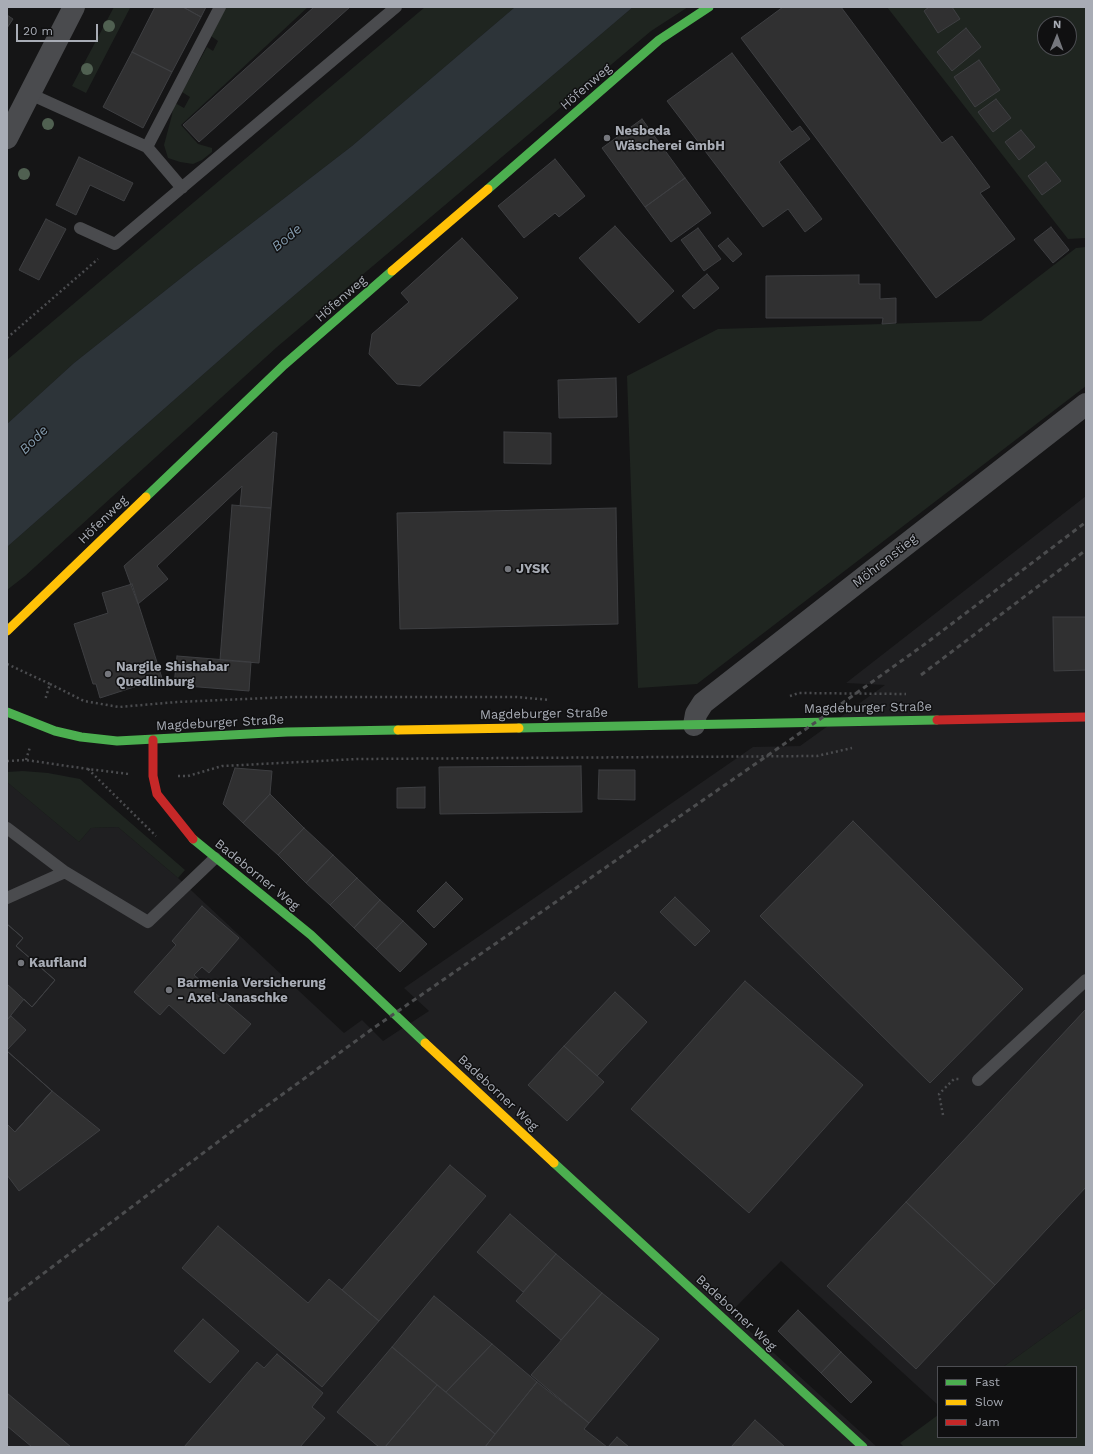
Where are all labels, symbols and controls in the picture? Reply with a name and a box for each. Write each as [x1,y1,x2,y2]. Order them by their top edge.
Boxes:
scale bar [18,16,100,42]
north arrow [1037,16,1077,56]
text: N [1053,18,1061,31]
text: 20 m [23,24,53,38]
street label: Höfenweg [557,61,615,113]
place label: Nesbeda Wäscherei GmbH [615,123,725,154]
marker: Nesbeda Wäscherei GmbH [602,133,612,143]
water label: Bode [269,221,305,255]
street label: Höfenweg [312,273,370,325]
water label: Bode [16,422,52,458]
street label: Höfenweg [75,493,131,547]
street label: Möhrenstieg [850,531,920,591]
place label: JYSK [516,561,549,577]
marker: JYSK [503,564,513,574]
place label: Nargile Shishabar Quedlinburg [116,659,229,690]
marker: Nargile Shishabar Quedlinburg [103,669,113,679]
street label: Magdeburger Straße [804,699,932,717]
street label: Magdeburger Straße [480,705,608,723]
street label: Magdeburger Straße [156,712,284,734]
street label: Badeborner Weg [211,836,303,914]
place label: Kaufland [29,955,87,971]
marker: Kaufland [16,958,26,968]
place label: Barmenia Versicherung - Axel Janaschke [177,975,326,1006]
marker: Barmenia Versicherung - Axel Janaschke [164,985,174,995]
street label: Badeborner Weg [454,1052,542,1134]
street label: Badeborner Weg [692,1272,780,1354]
legend [937,1366,1077,1438]
text: Fast [975,1375,1000,1389]
text: Slow [975,1395,1003,1409]
text: Jam [975,1415,1000,1429]

